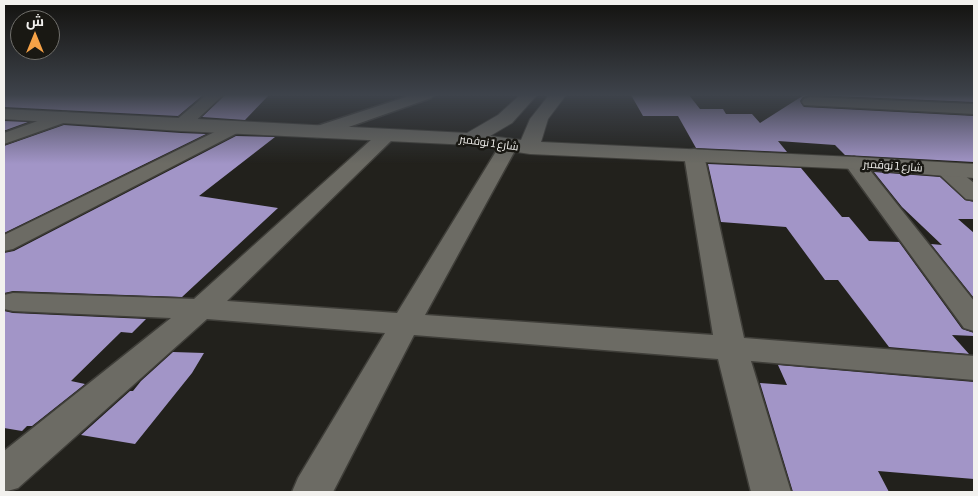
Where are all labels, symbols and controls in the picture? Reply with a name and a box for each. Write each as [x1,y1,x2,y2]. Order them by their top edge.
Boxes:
north arrow [10,10,60,60]
text: ش [26,13,44,29]
street label: شارع 1 نوفمبر [459,132,519,154]
street label: شارع 1 نوفمبر [863,157,923,175]

